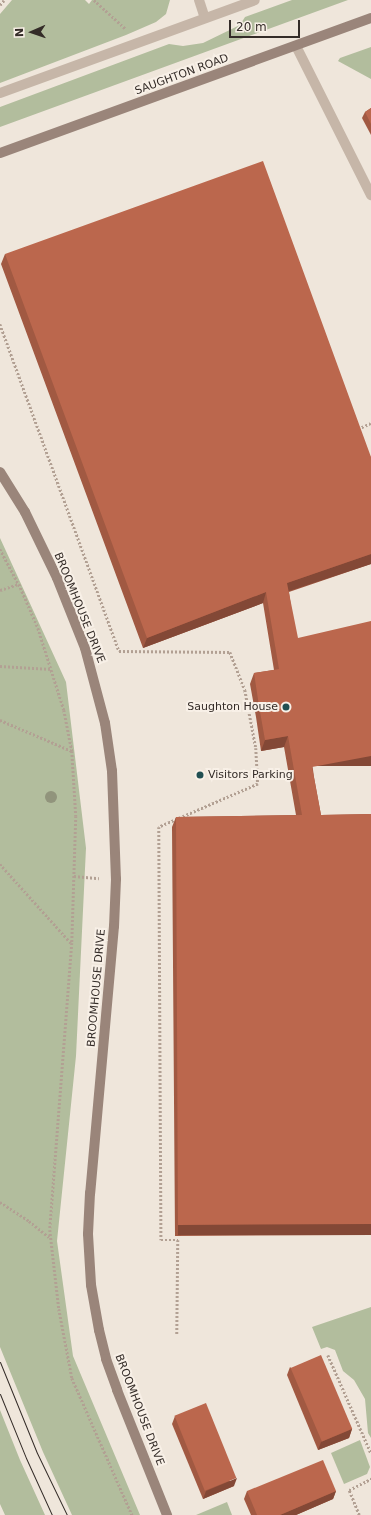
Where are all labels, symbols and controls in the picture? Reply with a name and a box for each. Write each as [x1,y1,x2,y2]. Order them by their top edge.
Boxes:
north arrow [12,12,52,52]
scale bar [231,12,302,38]
text: 20 m [236,20,267,34]
text: N [13,28,26,37]
street label: SAUGHTON ROAD [133,52,231,98]
street label: BROOMHOUSE DRIVE [51,551,107,665]
place label: Saughton House [187,700,278,714]
marker: Saughton House [281,702,291,712]
place label: Visitors Parking [208,768,293,782]
marker: Visitors Parking [195,770,205,780]
street label: BROOMHOUSE DRIVE [85,929,109,1047]
street label: BROOMHOUSE DRIVE [112,1352,166,1468]

